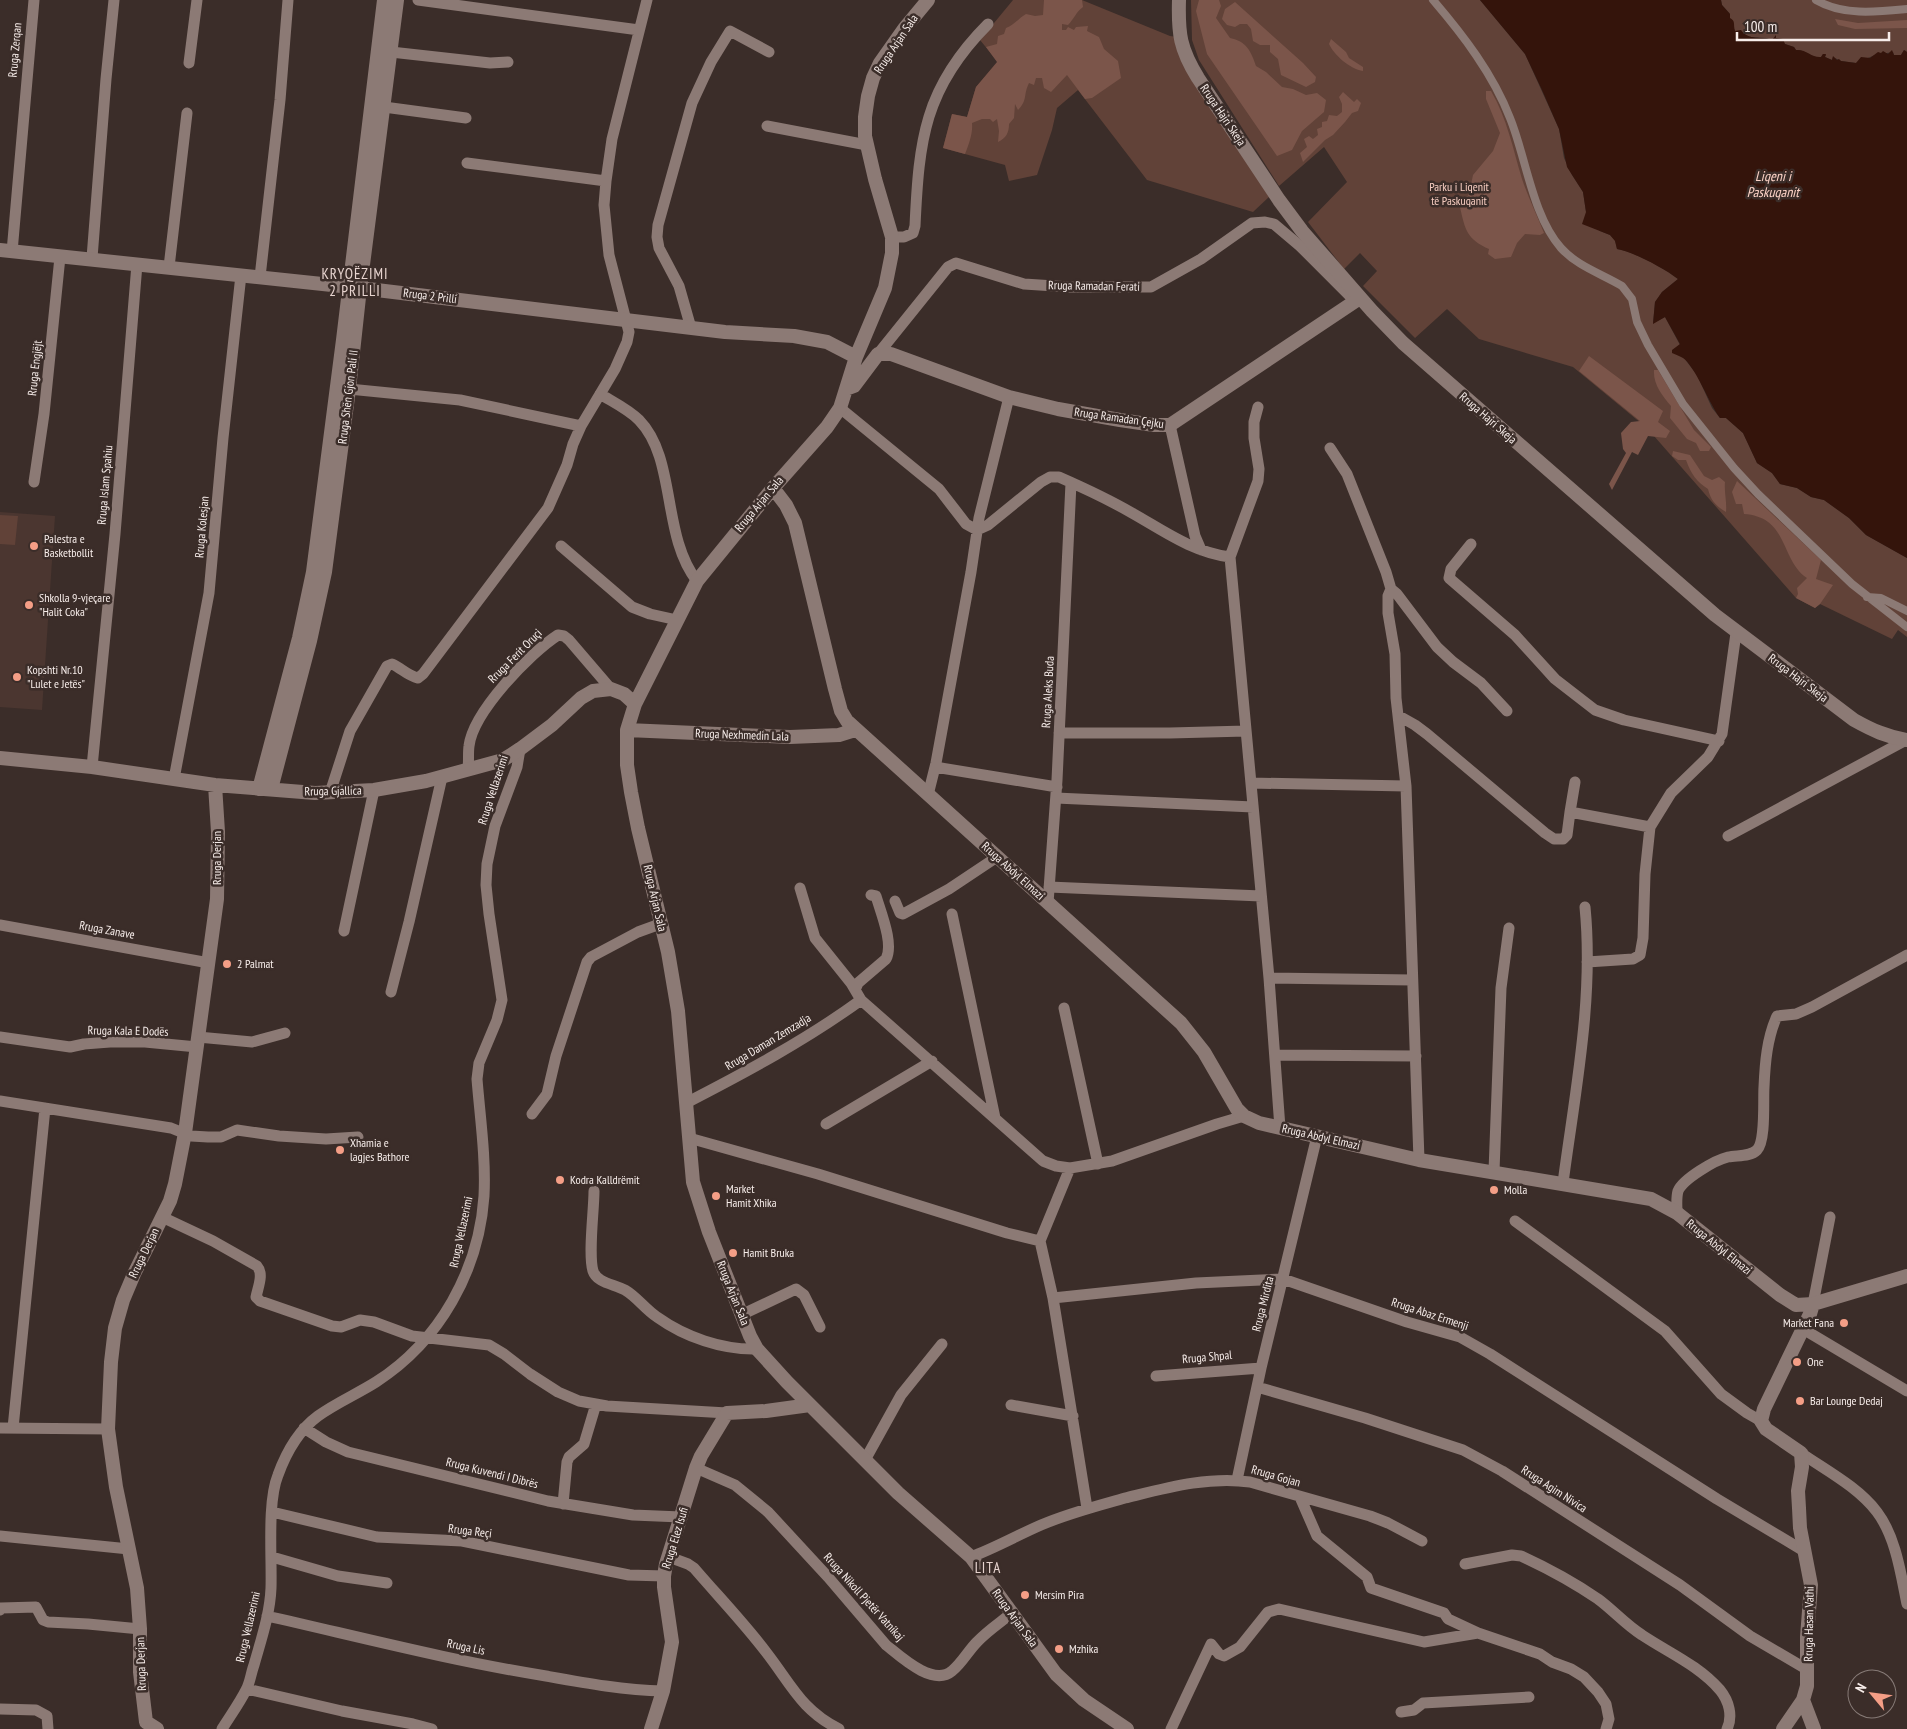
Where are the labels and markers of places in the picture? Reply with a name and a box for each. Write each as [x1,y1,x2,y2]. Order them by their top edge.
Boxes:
place label: Palestra e Basketbollit [44,531,94,560]
marker: Palestra e Basketbollit [28,540,40,552]
place label: Shkolla 9-vjeçare "Halit Coka" [39,590,110,619]
marker: Shkolla 9-vjeçare "Halit Coka" [23,599,35,611]
place label: Kopshti Nr.10 "Lulet e Jetës" [27,662,85,691]
marker: Kopshti Nr.10 "Lulet e Jetës" [11,671,23,683]
place label: 2 Palmat [237,956,274,971]
marker: 2 Palmat [221,958,233,970]
place label: Xhamia e lagjes Bathore [350,1135,409,1164]
marker: Xhamia e lagjes Bathore [334,1144,346,1156]
place label: Kodra Kalldrëmit [570,1172,640,1187]
marker: Kodra Kalldrëmit [554,1174,566,1186]
place label: Market Hamit Xhika [726,1181,777,1210]
place label: Molla [1504,1182,1527,1197]
marker: Molla [1488,1184,1500,1196]
marker: Market Hamit Xhika [710,1190,722,1202]
place label: Hamit Bruka [743,1245,794,1260]
marker: Hamit Bruka [727,1247,739,1259]
place label: Market Fana [1783,1315,1834,1330]
marker: Market Fana [1838,1317,1850,1329]
place label: One [1807,1354,1824,1369]
marker: One [1791,1356,1803,1368]
place label: Bar Lounge Dedaj [1810,1393,1883,1408]
marker: Bar Lounge Dedaj [1794,1395,1806,1407]
place label: Mersim Pira [1035,1587,1084,1602]
marker: Mersim Pira [1019,1589,1031,1601]
place label: Mzhika [1069,1641,1099,1656]
marker: Mzhika [1053,1643,1065,1655]

